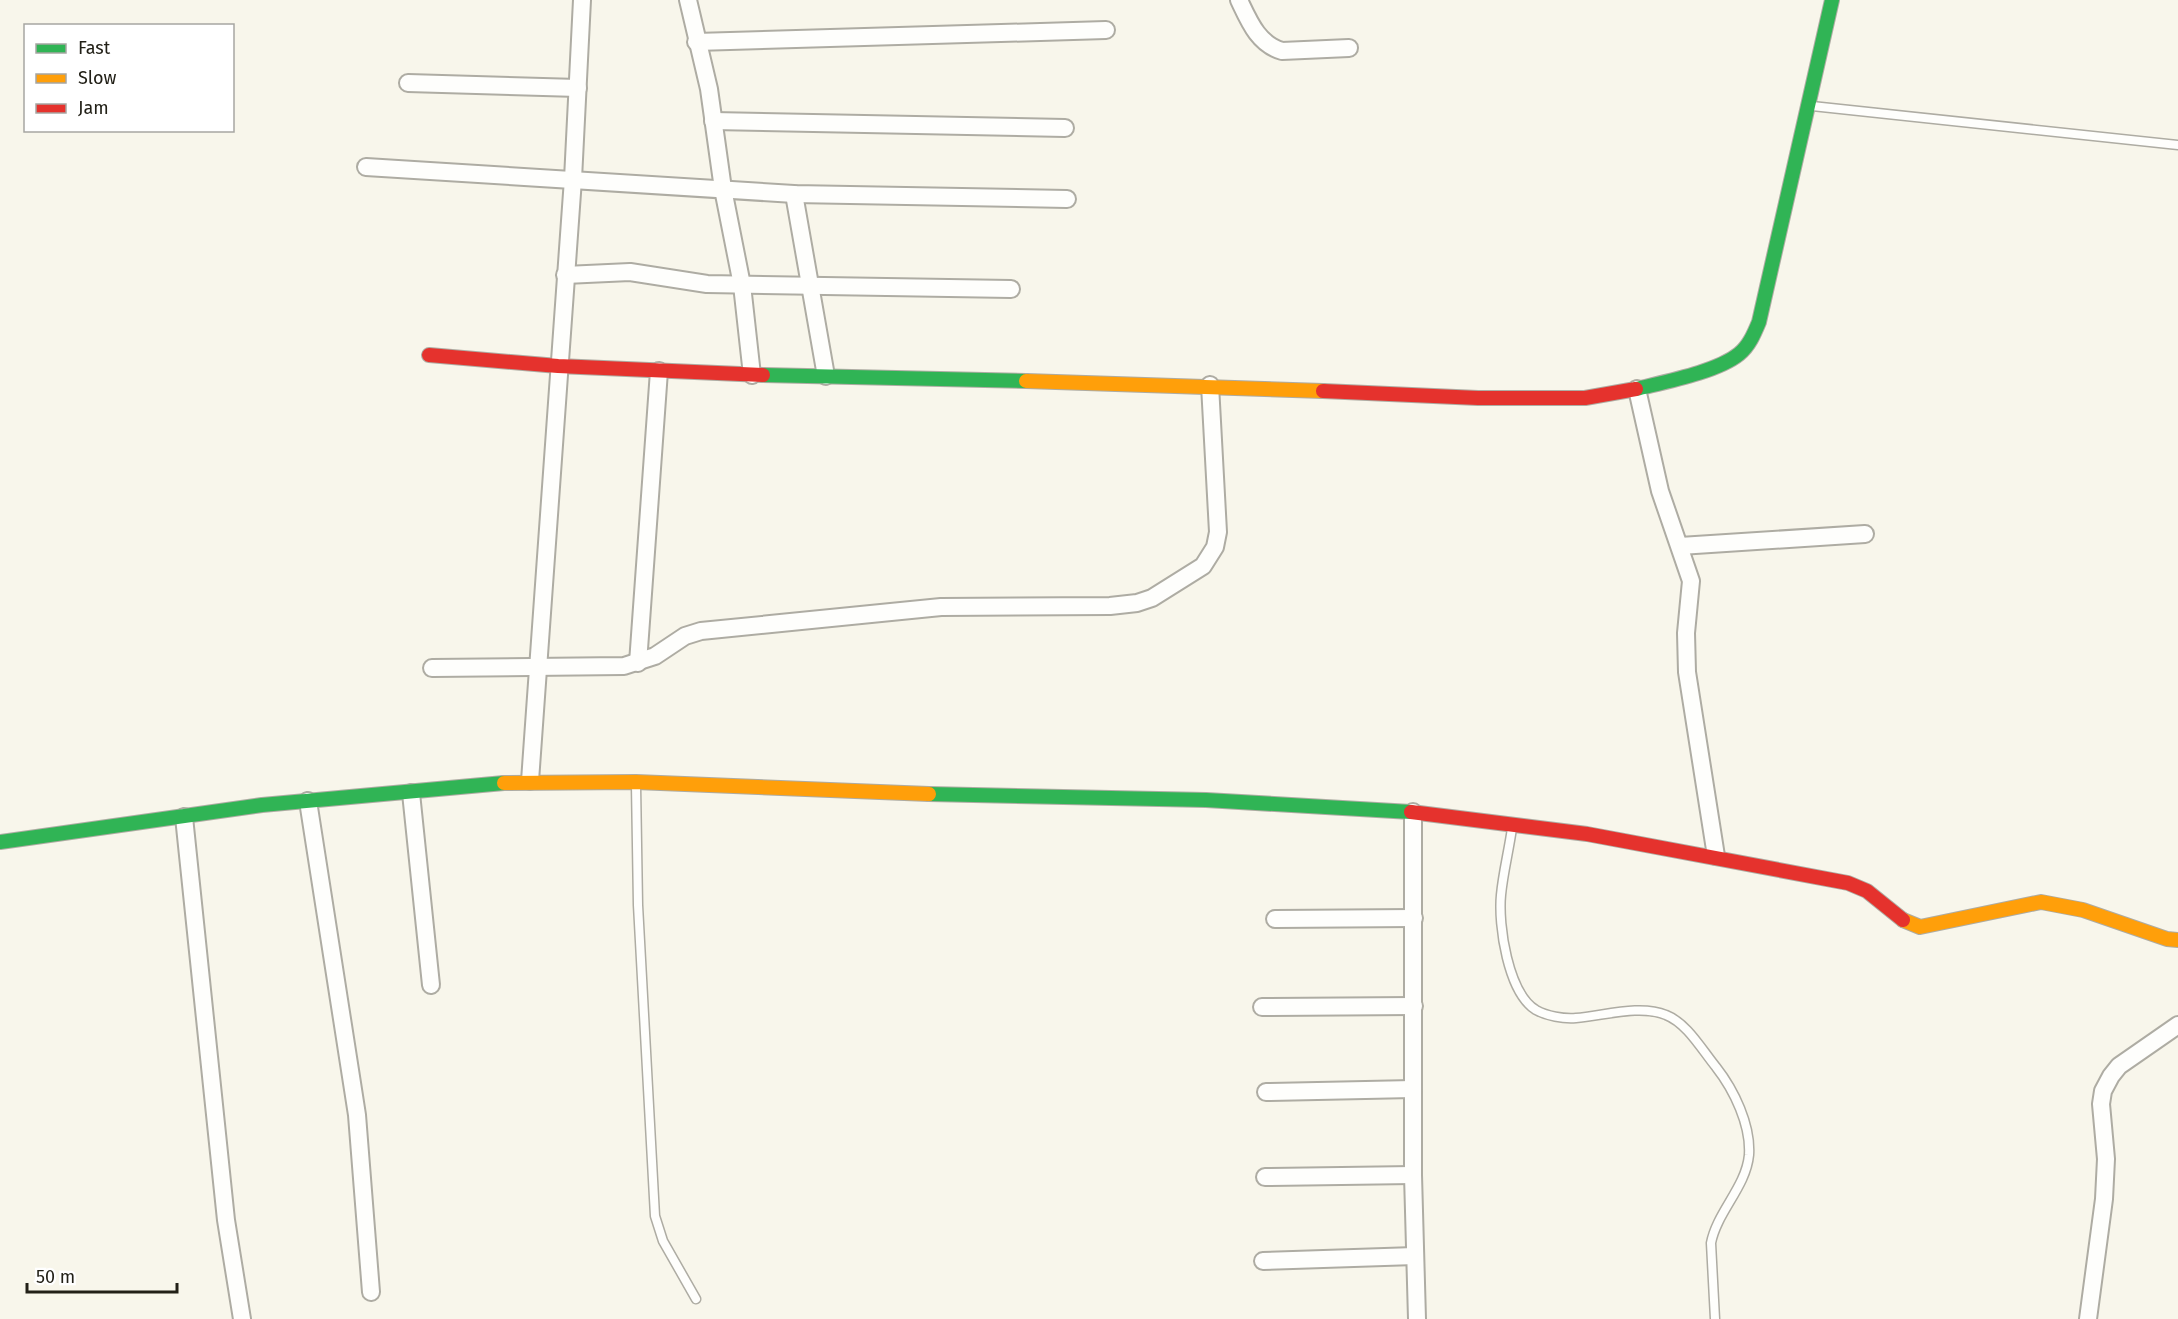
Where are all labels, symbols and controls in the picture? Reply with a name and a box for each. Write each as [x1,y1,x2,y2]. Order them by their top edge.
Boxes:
legend [24,24,234,132]
text: Fast [78,37,111,59]
text: Slow [78,67,117,89]
text: Jam [78,97,109,119]
scale bar [27,1256,177,1294]
text: 50 m [36,1266,75,1288]

